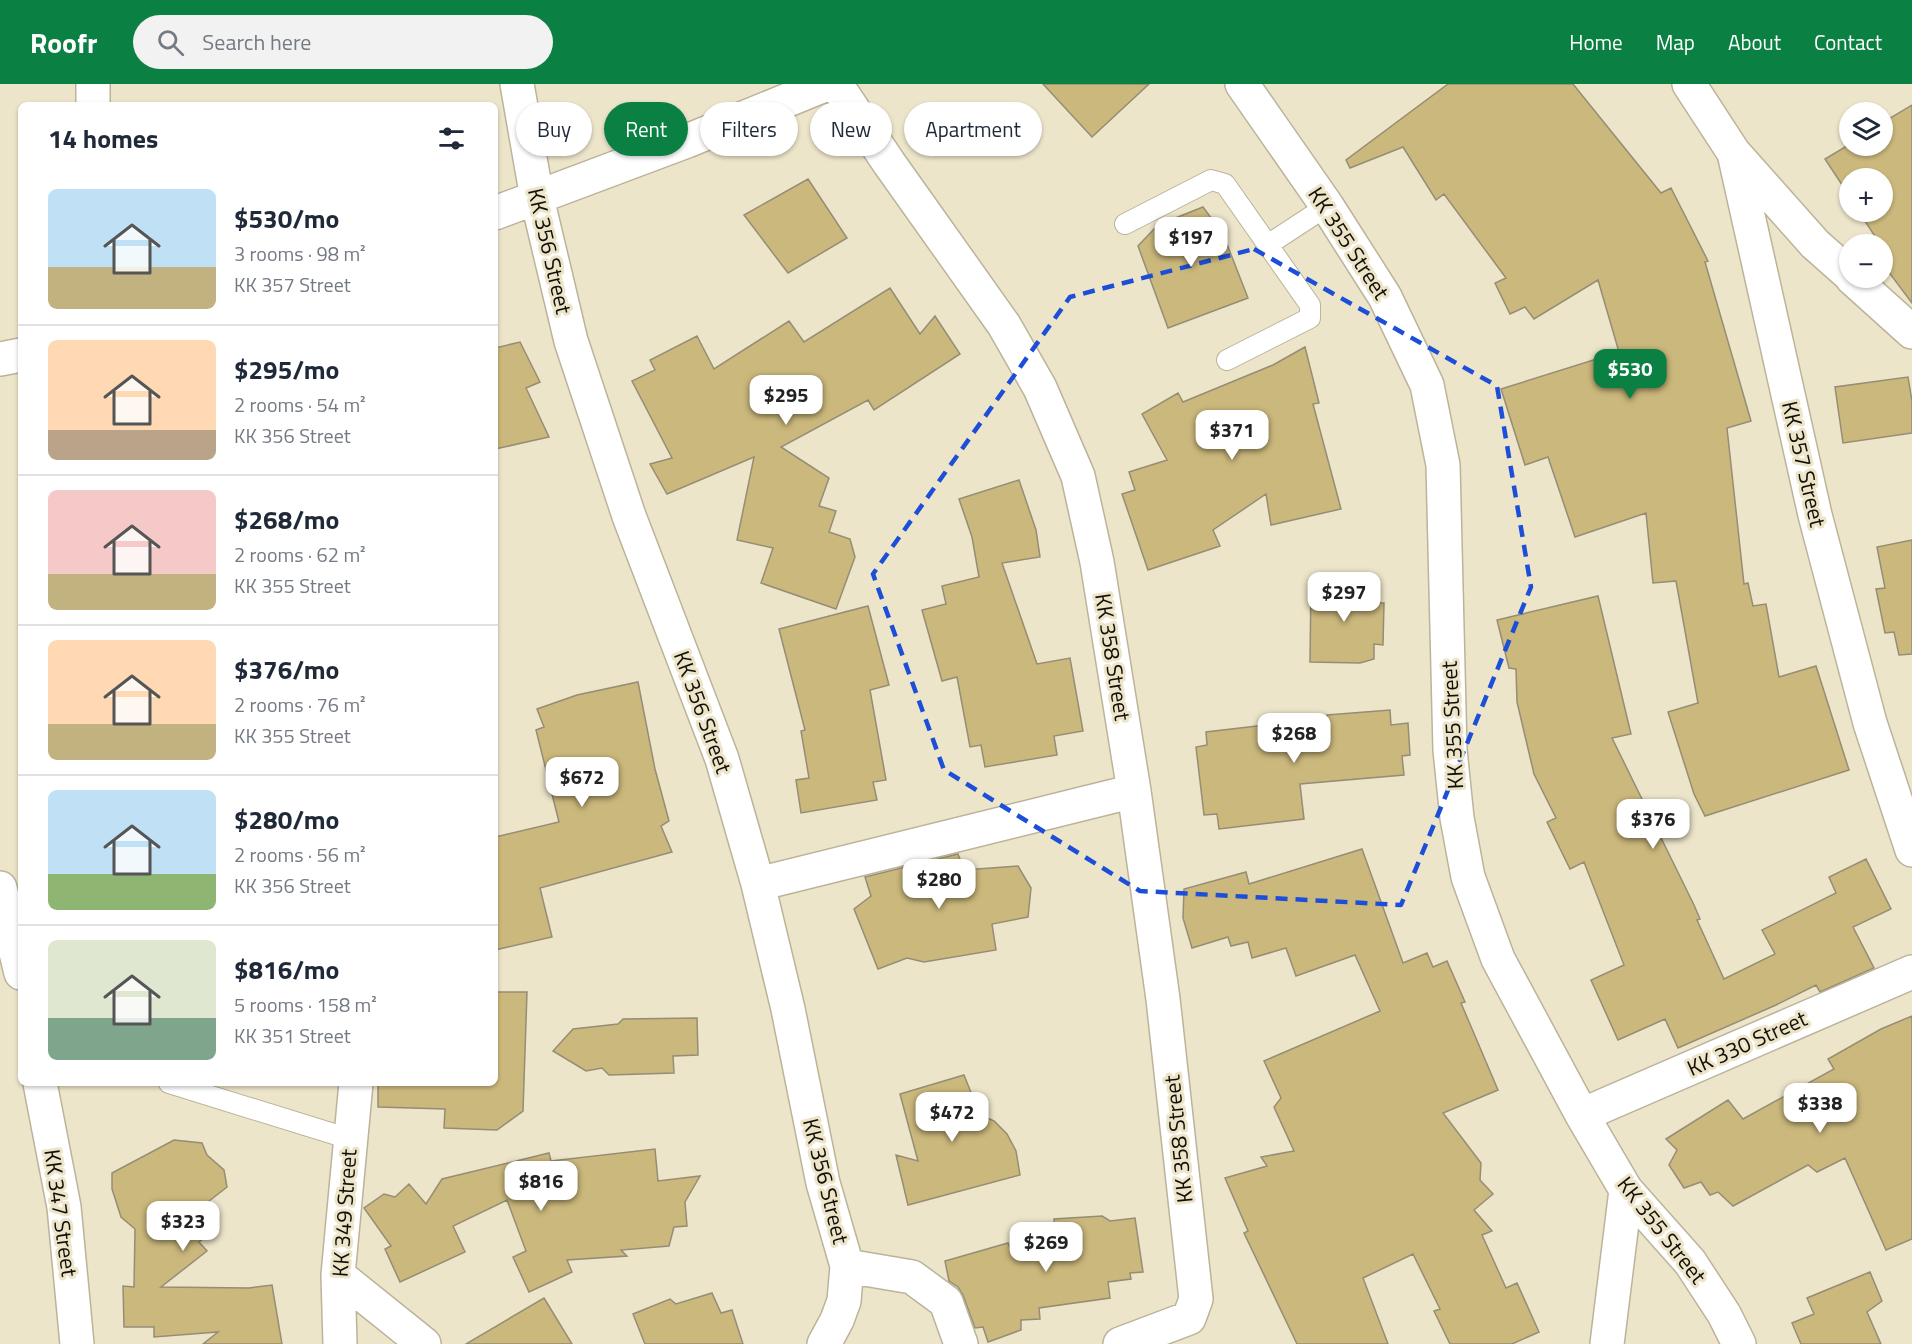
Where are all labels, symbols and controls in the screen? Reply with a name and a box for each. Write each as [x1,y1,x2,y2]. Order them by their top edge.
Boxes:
search box [133,15,553,69]
text: Roofr [30,21,97,64]
text: Search here [202,25,311,59]
icon: search [154,26,187,59]
text: Home [1569,26,1623,58]
text: Map [1656,26,1695,58]
text: About [1728,26,1781,58]
text: Contact [1814,26,1882,58]
chip: Buy [516,102,592,156]
chip: Rent [604,102,688,156]
chip: Filters [700,102,798,156]
chip: New [810,102,892,156]
chip: Apartment [904,102,1042,156]
map controls [1839,102,1893,288]
button: layers [1839,102,1893,156]
text: 14 homes [48,119,158,158]
icon: filters [435,122,468,155]
button: + [1839,168,1893,222]
street label: KK 355 Street [1300,180,1398,306]
street label: KK 356 Street [519,185,581,318]
text: $530/mo [234,199,339,238]
icon: home [96,213,168,285]
pin: $197 [1155,217,1227,268]
text: $197 [1169,221,1213,252]
button: − [1839,234,1893,288]
text: 3 rooms · 98 m² [234,238,366,269]
text: KK 357 Street [234,269,351,300]
pin: $530 [1594,349,1666,400]
text: $295/mo [234,350,339,389]
text: $530 [1608,353,1652,384]
icon: home [96,364,168,436]
pin: $295 [750,375,822,426]
text: $295 [764,379,808,410]
text: 2 rooms · 54 m² [234,389,366,420]
street label: KK 357 Street [1773,398,1835,531]
pin: $371 [1196,410,1268,461]
text: $371 [1210,414,1254,445]
text: KK 356 Street [234,420,351,451]
text: $268/mo [234,500,339,539]
icon: home [96,514,168,586]
text: 2 rooms · 62 m² [234,539,366,570]
text: KK 355 Street [234,570,351,601]
pin: $297 [1308,572,1380,623]
text: $297 [1322,576,1366,607]
street label: KK 358 Street [1086,591,1140,723]
street label: KK 356 Street [665,646,741,778]
text: $376/mo [234,650,339,689]
street label: KK 355 Street [1432,660,1472,790]
icon: home [96,664,168,736]
text: 2 rooms · 76 m² [234,689,366,720]
pin: $268 [1258,713,1330,764]
text: $268 [1272,717,1316,748]
text: KK 355 Street [234,720,351,751]
pin: $672 [546,757,618,808]
text: $672 [560,761,604,792]
pin: $376 [1617,799,1689,850]
text: $280/mo [234,800,339,839]
text: $376 [1631,803,1675,834]
icon: home [96,814,168,886]
text: 2 rooms · 56 m² [234,839,366,870]
pin: $280 [903,859,975,910]
text: $280 [917,863,961,894]
text: KK 356 Street [234,870,351,901]
text: $816/mo [234,950,339,989]
icon: home [96,964,168,1036]
text: 5 rooms · 158 m² [234,989,377,1020]
street label: KK 330 Street [1681,1001,1813,1085]
text: KK 351 Street [234,1020,351,1051]
street label: KK 358 Street [1154,1073,1202,1205]
pin: $338 [1784,1083,1856,1134]
text: $338 [1798,1087,1842,1118]
pin: $472 [916,1092,988,1143]
text: $472 [930,1096,974,1127]
street label: KK 356 Street [794,1115,858,1248]
street label: KK 347 Street [35,1147,87,1279]
street label: KK 349 Street [323,1148,365,1278]
pin: $816 [505,1161,577,1212]
text: $816 [519,1165,563,1196]
street label: KK 355 Street [1609,1169,1715,1291]
pin: $323 [147,1201,219,1252]
text: $323 [161,1205,205,1236]
pin: $269 [1010,1222,1082,1273]
text: $269 [1024,1226,1068,1257]

